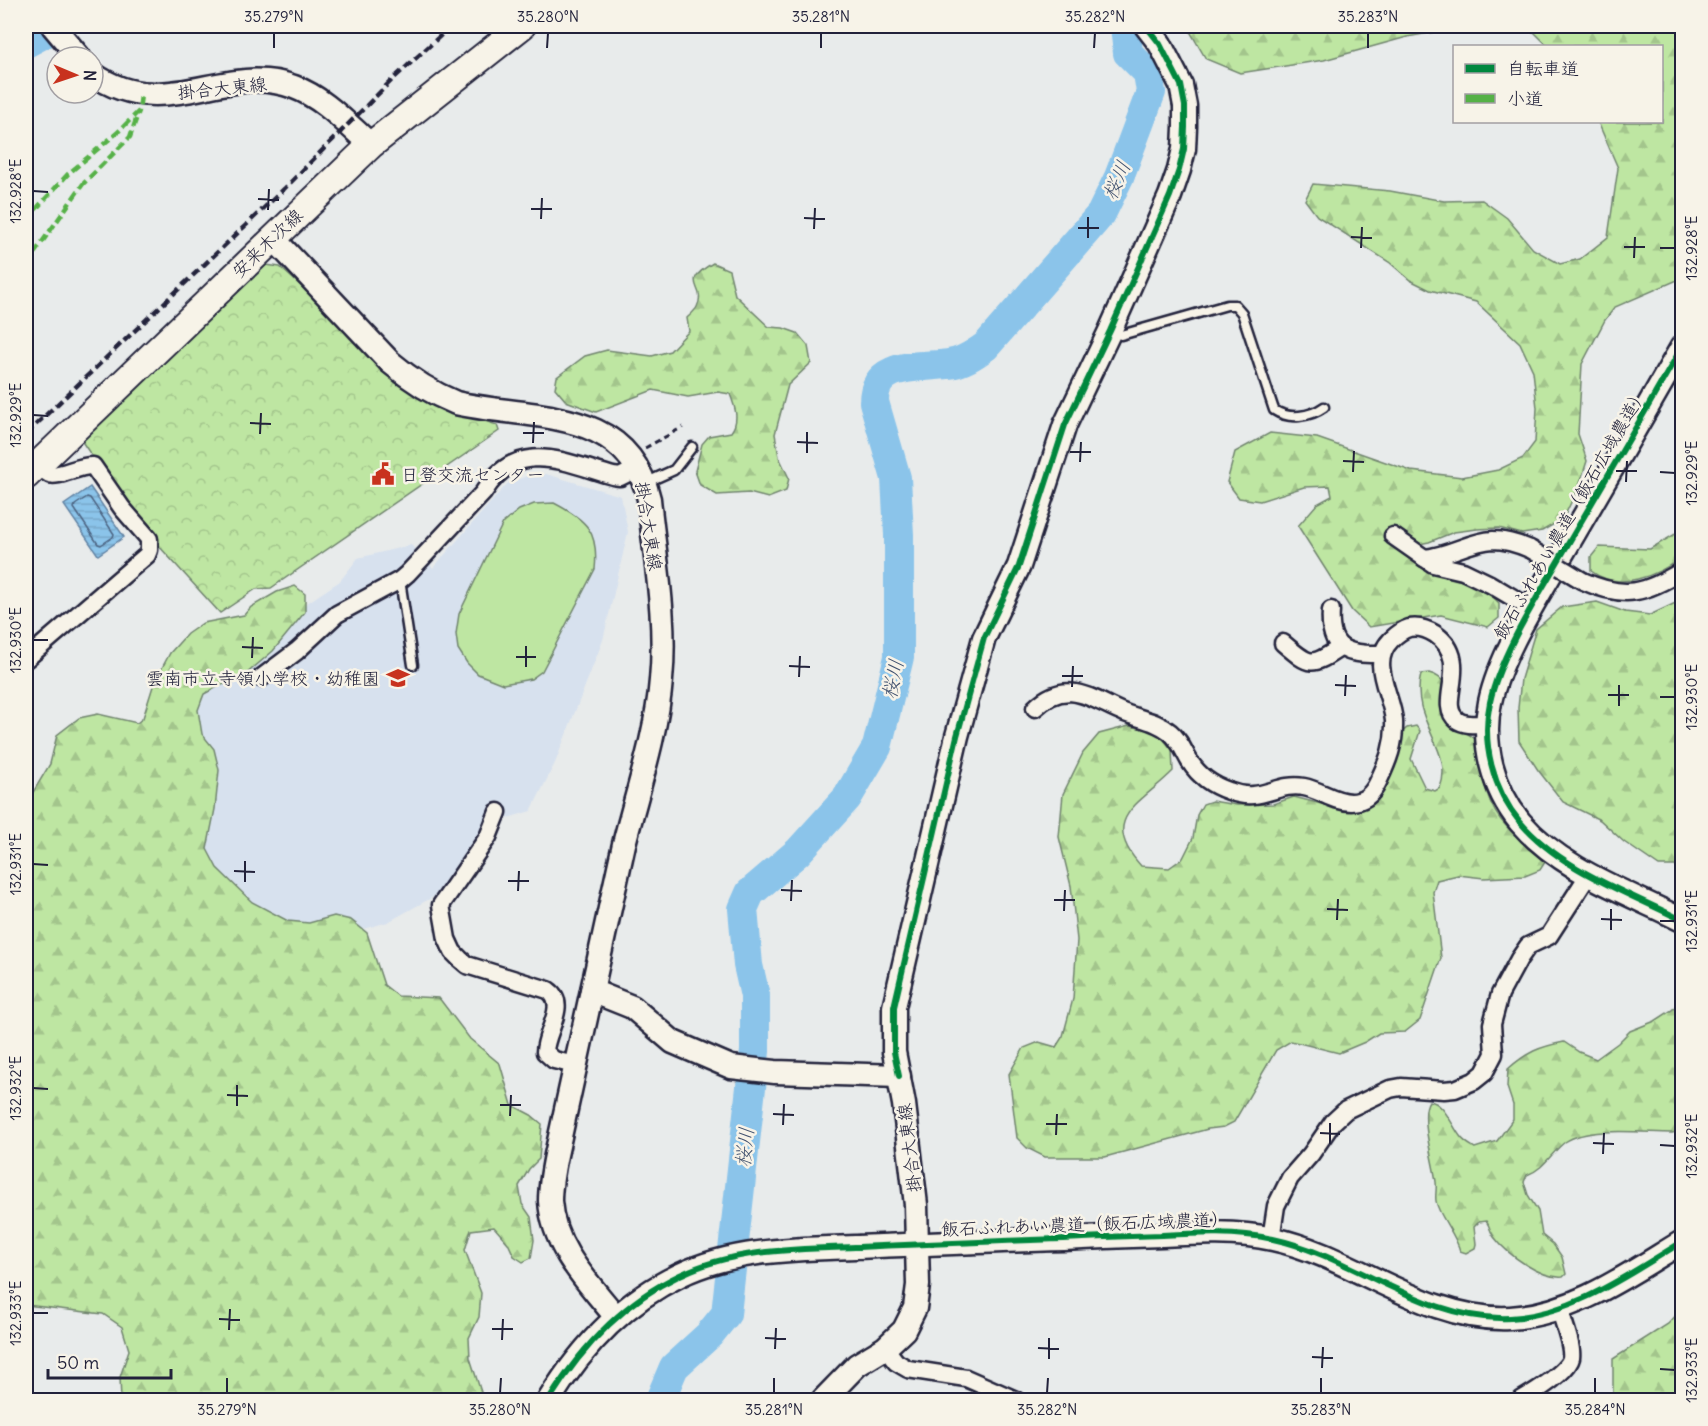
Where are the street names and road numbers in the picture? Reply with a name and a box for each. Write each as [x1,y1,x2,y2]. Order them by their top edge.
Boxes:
street label: 掛合大東線 [176,72,268,104]
street label: 安来木次線 [227,203,307,283]
street label: 飯石ふれあい農道（飯石広域農道） [1488,383,1652,643]
street label: 掛合大東線 [631,480,667,572]
street label: 掛合大東線 [892,1102,926,1194]
street label: 飯石ふれあい農道（飯石広域農道） [941,1207,1229,1241]

